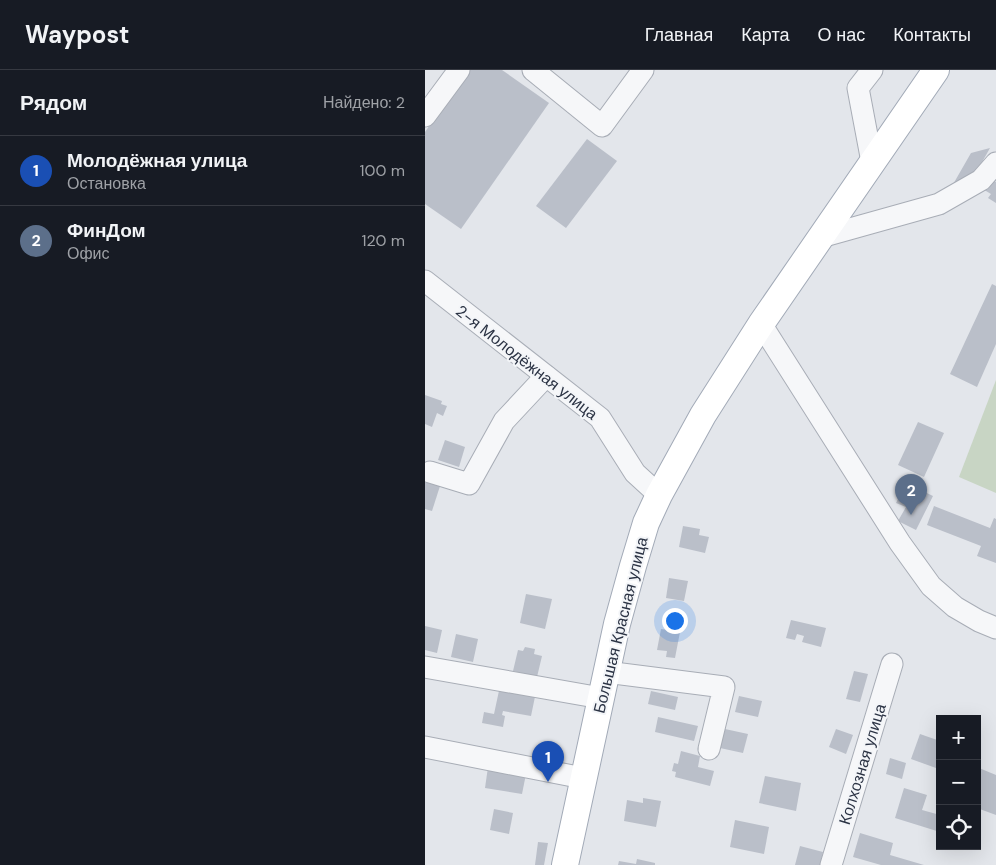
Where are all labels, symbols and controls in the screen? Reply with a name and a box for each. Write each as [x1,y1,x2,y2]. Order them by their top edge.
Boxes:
text: Waypost [25,19,129,50]
text: Главная [645,23,713,47]
text: Карта [741,23,790,47]
text: О нас [818,23,865,47]
text: Контакты [893,23,971,47]
text: Рядом [20,89,87,117]
text: Найдено: 2 [323,92,405,113]
text: Молодёжная улица [67,148,247,173]
text: 1 [33,160,39,181]
text: 100 m [360,160,405,181]
text: Остановка [67,173,146,194]
text: ФинДом [67,218,146,243]
text: 2 [31,230,41,251]
text: 120 m [361,230,405,251]
text: Офис [67,243,110,264]
street label: 2-я Молодёжная улица [451,300,602,424]
pin: 2 [895,474,927,515]
street label: Большая Красная улица [588,535,653,716]
your location [662,608,688,634]
street label: Колхозная улица [834,701,891,827]
map controls [936,715,981,850]
button: + [936,715,981,760]
pin: 1 [532,741,564,782]
button: − [936,760,981,805]
button: locate [936,805,981,850]

